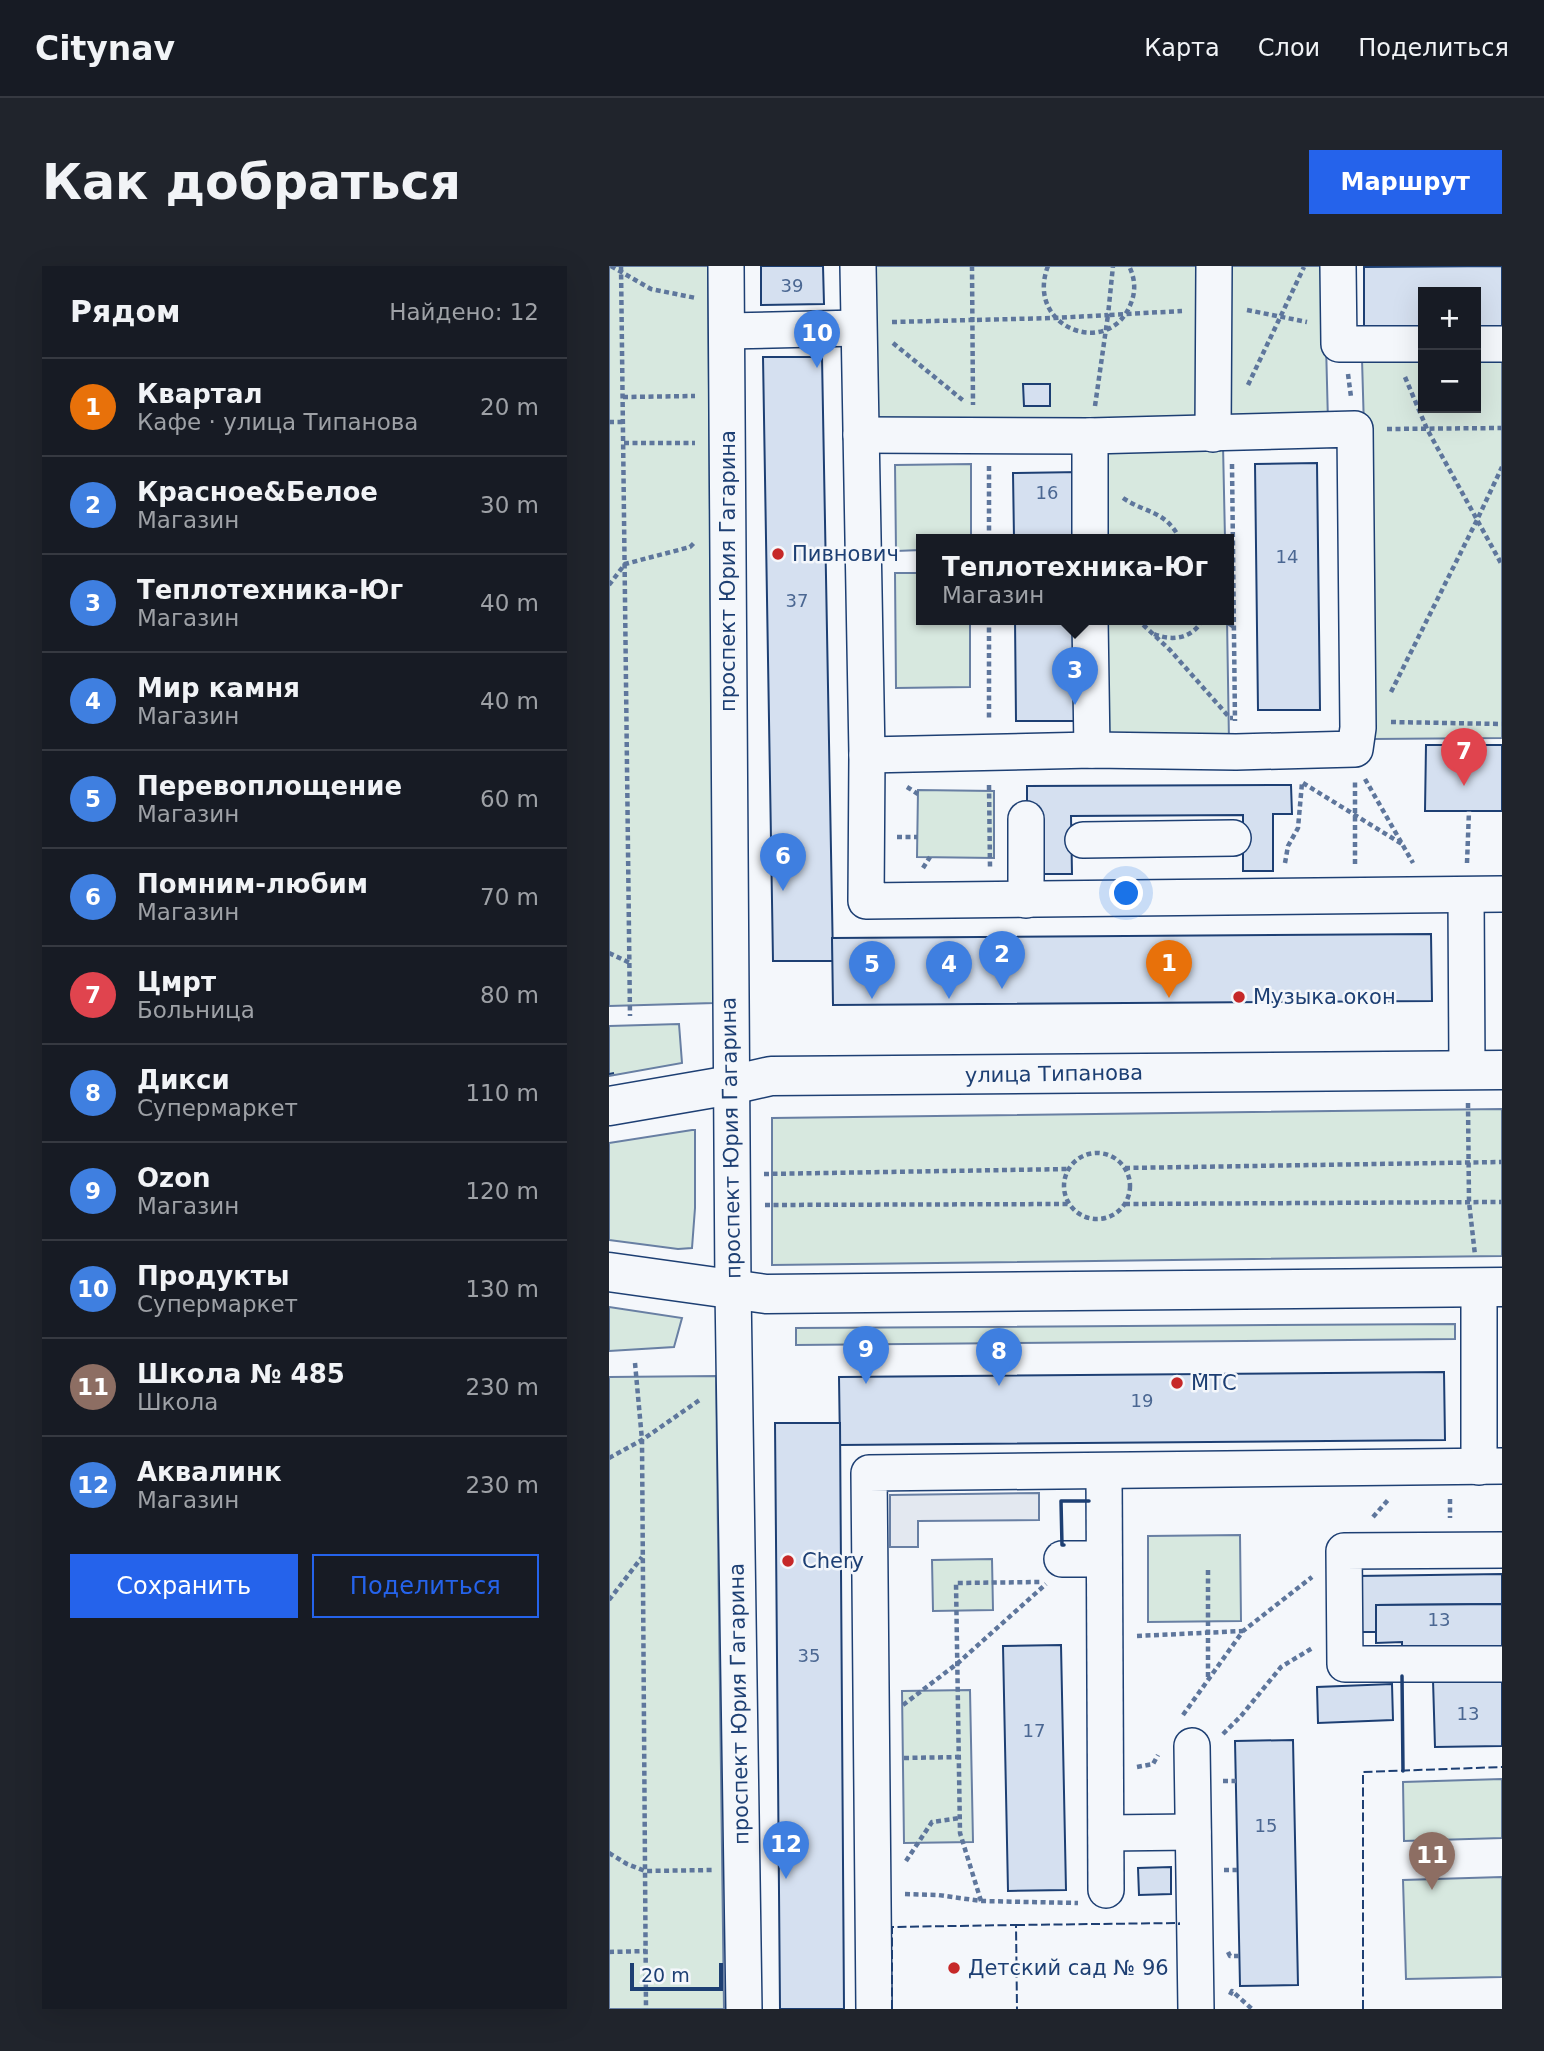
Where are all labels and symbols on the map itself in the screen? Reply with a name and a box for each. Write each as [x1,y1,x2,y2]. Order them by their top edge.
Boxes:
house number: 39 [781,275,803,296]
pin: 10 [794,310,840,368]
street label: проспект Юрия Гагарина [716,430,740,712]
house number: 16 [1036,482,1058,503]
place label: Пивнович [792,542,899,566]
marker: Пивнович [770,546,786,562]
house number: 14 [1276,546,1298,567]
house number: 37 [786,590,808,611]
pin: 3 [1052,647,1098,705]
pin: 7 [1441,728,1487,786]
pin: 6 [760,833,806,891]
your location [1109,876,1143,910]
pin: 2 [979,931,1025,989]
pin: 1 [1146,940,1192,998]
pin: 5 [849,941,895,999]
pin: 4 [926,941,972,999]
place label: Музыка окон [1253,985,1396,1009]
marker: Музыка окон [1231,989,1247,1005]
street label: проспект Юрия Гагарина [717,997,745,1279]
street label: улица Типанова [965,1060,1143,1088]
pin: 9 [843,1326,889,1384]
pin: 8 [976,1328,1022,1386]
place label: МТС [1191,1371,1237,1395]
marker: МТС [1169,1375,1185,1391]
house number: 19 [1131,1390,1153,1411]
place label: Chery [802,1549,864,1573]
marker: Chery [780,1553,796,1569]
street label: проспект Юрия Гагарина [725,1563,753,1845]
house number: 13 [1428,1609,1450,1630]
house number: 35 [798,1645,820,1666]
house number: 13 [1457,1703,1479,1724]
house number: 17 [1023,1720,1045,1741]
house number: 15 [1255,1815,1277,1836]
pin: 12 [763,1821,809,1879]
pin: 11 [1409,1832,1455,1890]
place label: Детский сад № 96 [968,1956,1169,1980]
scale bar [630,1960,723,1992]
marker: Детский сад № 96 [946,1960,962,1976]

